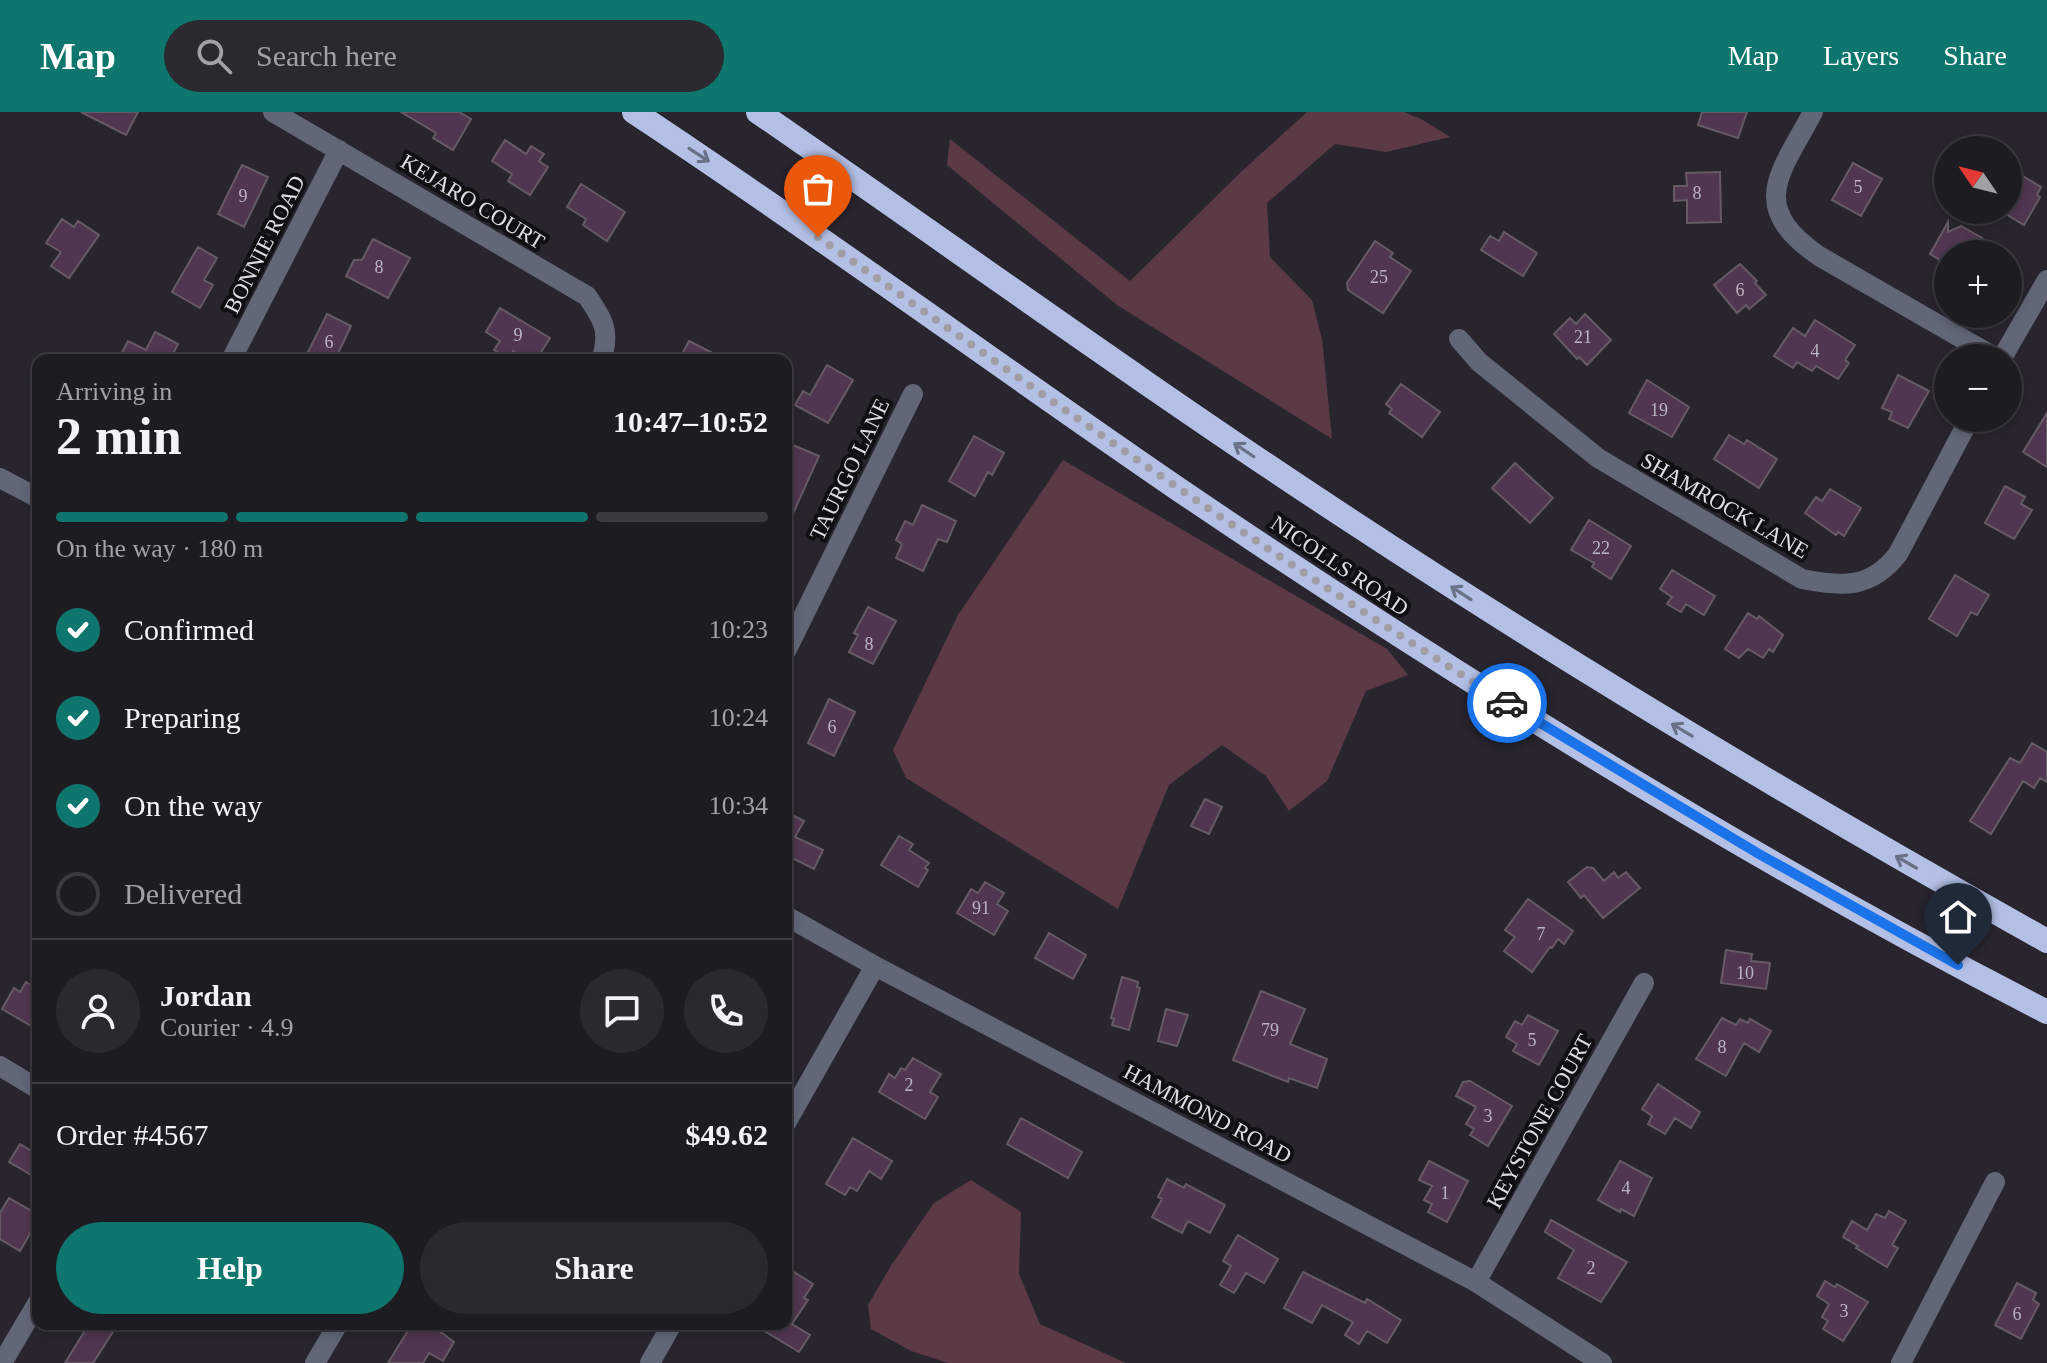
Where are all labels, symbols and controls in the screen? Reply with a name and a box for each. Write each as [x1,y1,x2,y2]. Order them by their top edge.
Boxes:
search box [164,20,724,92]
icon: search [192,34,236,78]
text: Map [40,35,116,77]
text: Search here [256,39,397,72]
text: Map [1728,40,1779,71]
text: Layers [1823,40,1899,71]
text: Share [1943,40,2007,71]
north arrow [1934,136,2022,224]
map controls [1934,136,2022,432]
one-way arrow [687,147,710,163]
street label: KEJARO COURT [396,149,550,254]
pin [784,155,852,237]
icon: bag [796,167,840,211]
street label: BONNIE ROAD [219,171,310,317]
house number: 5 [1854,177,1863,197]
house number: 8 [1693,183,1702,203]
house number: 9 [239,186,248,206]
button: + [1934,240,2022,328]
house number: 8 [375,257,384,277]
house number: 25 [1370,267,1388,287]
house number: 6 [1736,280,1745,300]
house number: 9 [514,325,523,345]
house number: 21 [1574,327,1592,347]
house number: 6 [325,332,334,352]
house number: 4 [1811,341,1820,361]
button: − [1934,344,2022,432]
text: Arriving in [56,377,172,406]
street label: TAURGO LANE [804,395,894,544]
house number: 19 [1650,400,1668,420]
text: 10:47–10:52 [613,405,768,438]
text: 2 min [56,408,182,465]
one-way arrow [1233,441,1255,458]
street label: SHAMROCK LANE [1637,447,1813,563]
street label: NICOLLS ROAD [1266,510,1413,621]
text: On the way · 180 m [56,534,263,563]
house number: 22 [1592,538,1610,558]
one-way arrow [1450,584,1473,600]
icon: check [56,608,100,652]
text: Confirmed [124,613,254,646]
text: 10:23 [709,615,768,644]
house number: 8 [865,634,874,654]
courier [1467,663,1547,743]
icon: car [1485,681,1529,725]
icon: check [56,696,100,740]
text: Preparing [124,701,241,734]
text: 10:24 [709,703,768,732]
house number: 6 [828,717,837,737]
one-way arrow [1671,722,1693,738]
icon: check [56,784,100,828]
text: On the way [124,789,262,822]
text: 10:34 [709,791,768,820]
one-way arrow [1895,853,1918,869]
text: Delivered [124,877,242,910]
pin [1924,883,1992,965]
icon: home [1936,895,1980,939]
house number: 91 [972,898,990,918]
house number: 7 [1537,924,1546,944]
house number: 10 [1736,963,1754,983]
button: person [56,969,140,1053]
button: chat [580,969,664,1053]
button: phone [684,969,768,1053]
text: Jordan [160,979,252,1012]
text: Courier · 4.9 [160,1013,294,1042]
house number: 79 [1261,1020,1279,1040]
street label: KEYSTONE COURT [1481,1030,1598,1212]
house number: 5 [1528,1030,1537,1050]
house number: 8 [1718,1037,1727,1057]
street label: HAMMOND ROAD [1120,1059,1296,1168]
house number: 2 [905,1075,914,1095]
house number: 3 [1484,1106,1493,1126]
text: Order #4567 [56,1118,208,1151]
text: $49.62 [686,1118,768,1151]
house number: 4 [1622,1178,1631,1198]
house number: 1 [1441,1183,1450,1203]
button: Help [56,1222,404,1314]
button: Share [420,1222,768,1314]
house number: 2 [1587,1258,1596,1278]
house number: 3 [1840,1301,1849,1321]
house number: 6 [2013,1304,2022,1324]

